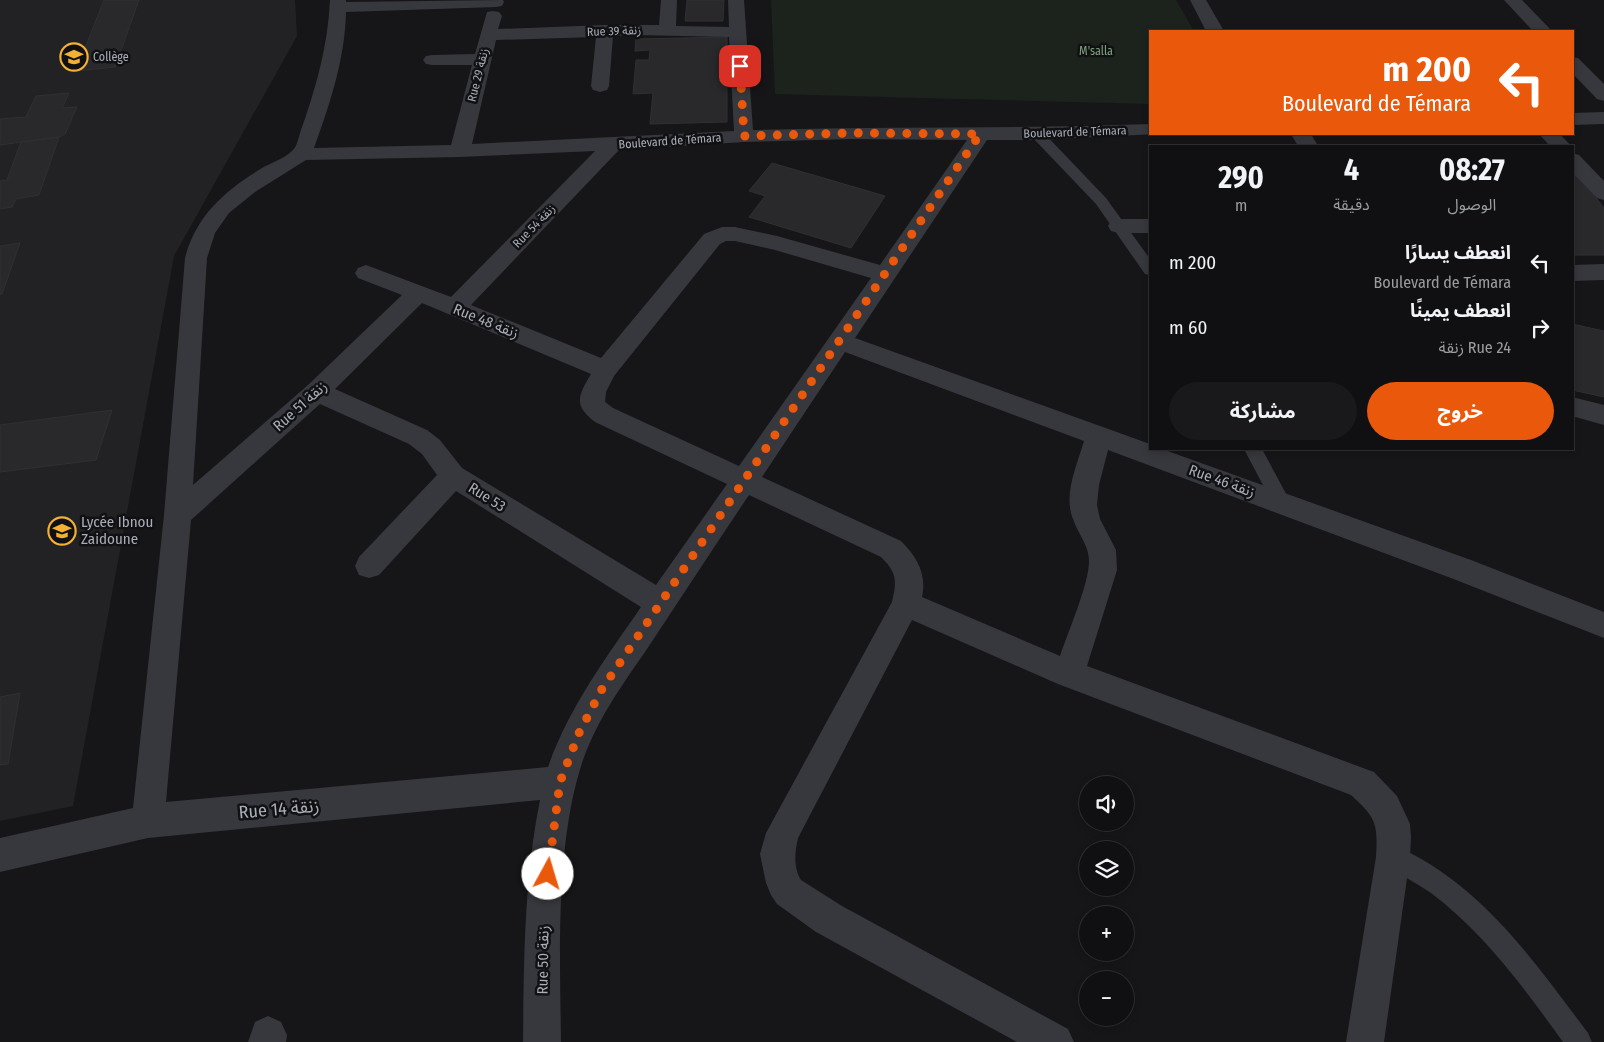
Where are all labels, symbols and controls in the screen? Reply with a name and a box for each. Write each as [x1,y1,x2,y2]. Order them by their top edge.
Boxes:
street label: Rue 39 زنقة [586,23,642,39]
school or university icon: Collège [59,42,89,72]
park label: M'salla [1079,44,1113,58]
pin [719,45,761,87]
street label: Rue 29 زنقة [465,47,491,103]
text: 200 m [1383,48,1471,90]
place label: Collège [93,50,129,64]
icon: left [1489,50,1554,115]
icon: arrive [726,52,754,80]
text: Boulevard de Témara [1282,90,1471,117]
street label: Boulevard de Témara [1023,123,1127,141]
street label: Boulevard de Témara [618,130,722,152]
text: 4 [1344,152,1359,188]
text: 08:27 [1439,152,1505,188]
text: 290 [1218,160,1264,196]
text: دقيقة [1333,195,1370,214]
text: الوصول [1448,195,1496,214]
text: m [1235,196,1247,215]
street label: Rue 54 زنقة [510,201,558,251]
text: انعطف يسارًا [1405,241,1511,264]
icon: left [1526,249,1554,277]
text: 200 m [1169,251,1216,274]
text: Boulevard de Témara [1374,273,1511,292]
text: انعطف يمينًا [1410,299,1511,322]
street label: Rue 48 زنقة [451,300,521,342]
icon: right [1526,314,1554,342]
text: 60 m [1169,316,1207,339]
text: Rue 24 زنقة [1439,338,1511,357]
street label: Rue 51 زنقة [269,377,331,435]
button: مشاركة [1169,382,1357,440]
button: خروج [1367,382,1554,440]
street label: Rue 46 زنقة [1187,461,1257,501]
street label: Rue 53 [465,479,509,515]
place label: Lycée Ibnou Zaidoune [81,513,153,548]
school or university icon: Lycée Ibnou Zaidoune [47,516,77,546]
map controls [1079,776,1134,1026]
button: sound [1079,776,1134,831]
street label: Rue 14 زنقة [238,795,320,823]
button: layers [1079,841,1134,896]
position arrow [521,847,573,899]
button: + [1079,906,1134,961]
street label: Rue 50 زنقة [533,925,553,995]
button: − [1079,971,1134,1026]

